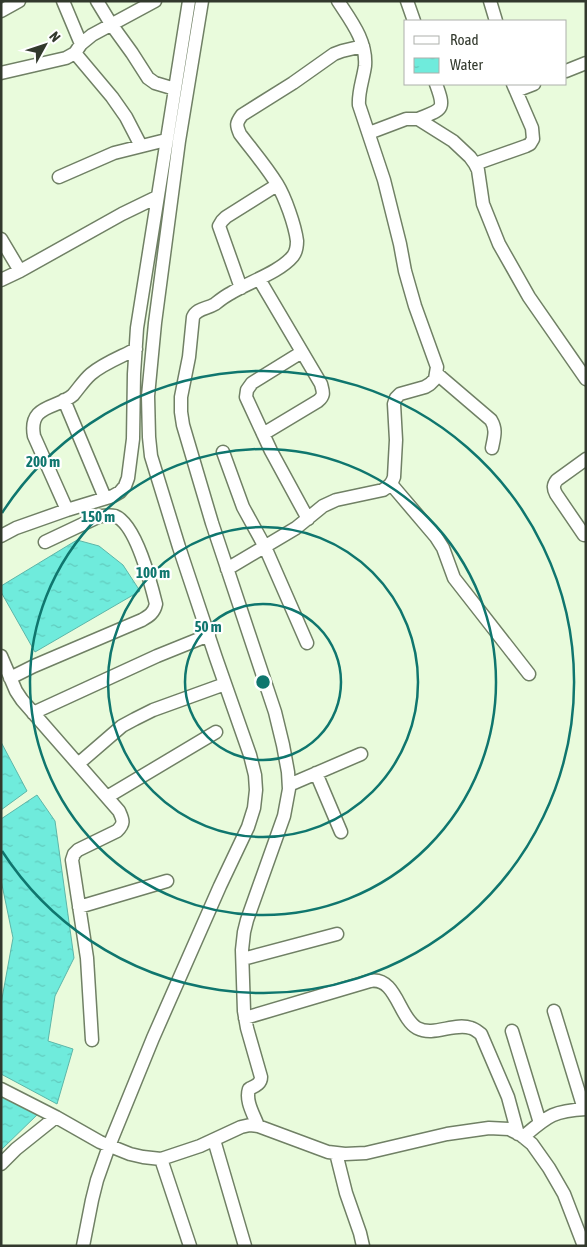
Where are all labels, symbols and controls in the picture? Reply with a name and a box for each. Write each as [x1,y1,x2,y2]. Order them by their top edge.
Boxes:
north arrow [20,20,70,70]
legend [404,20,567,85]
text: N [46,28,64,45]
text: Road [450,31,479,48]
text: Water [450,56,483,73]
text: 200 m [26,453,60,470]
text: 150 m [81,508,115,525]
text: 100 m [136,564,170,581]
text: 50 m [195,618,222,635]
centre of rings [254,673,272,691]

